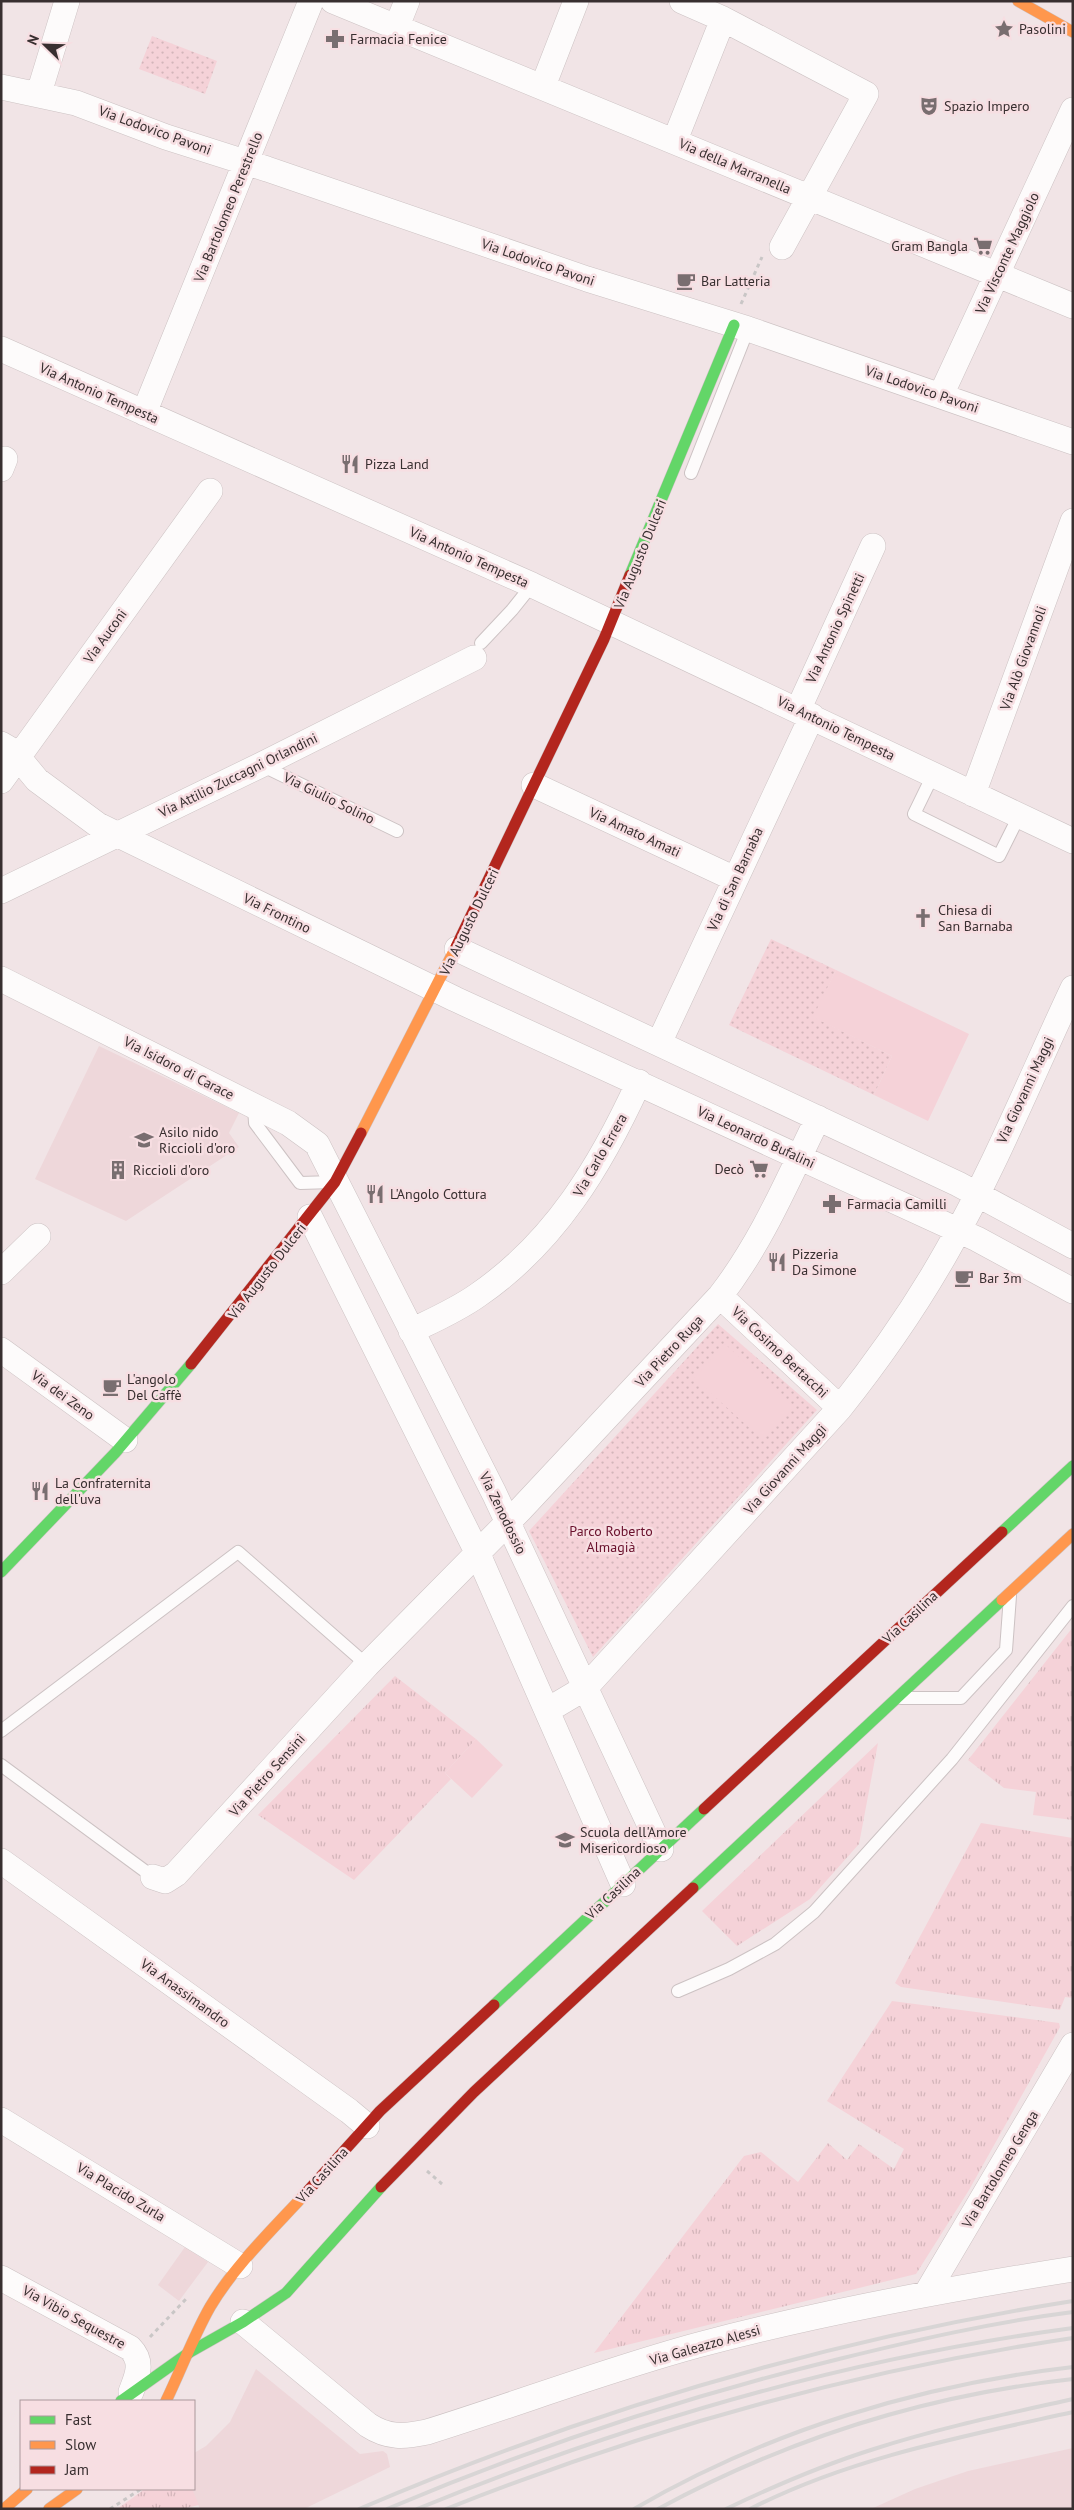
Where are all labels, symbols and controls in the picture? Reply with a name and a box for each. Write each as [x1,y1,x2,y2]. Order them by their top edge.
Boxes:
place icon: Pasolini [993,18,1015,40]
north arrow [20,20,70,70]
place label: Pasolini [1019,20,1066,38]
pharmacy icon: Farmacia Fenice [324,28,346,50]
place label: Farmacia Fenice [350,30,447,48]
text: N [23,32,43,48]
theatre icon: Spazio Impero [918,95,940,117]
place label: Spazio Impero [944,97,1030,115]
street label: Via Lodovico Pavoni [95,101,214,159]
street label: Via Bartolomeo Perestrello [189,129,266,286]
street label: Via della Marranella [675,134,794,198]
street label: Via Visconte Maggiolo [971,189,1043,318]
street label: Via Lodovico Pavoni [478,234,597,290]
supermarket icon: Gram Bangla [972,235,994,257]
place label: Gram Bangla [891,237,968,255]
cafe icon: Bar Latteria [675,270,697,292]
place label: Bar Latteria [701,272,770,290]
street label: Via Antonio Tempesta [36,358,162,427]
street label: Via Lodovico Pavoni [862,361,981,417]
restaurant icon: Pizza Land [339,453,361,475]
place label: Pizza Land [365,455,429,473]
street label: Via Augusto Dulceri [609,496,670,612]
street label: Via Antonio Tempesta [406,522,532,591]
street label: Via Antonio Spinetti [801,570,868,687]
street label: Via Alò Giovannoli [995,603,1050,713]
street label: Via Auconi [79,605,131,667]
street label: Via Antonio Tempesta [773,691,898,764]
street label: Via Attilio Zuccagni Orlandini [155,729,320,822]
street label: Via Giulio Solino [280,768,378,828]
street label: Via Amato Amati [586,803,684,861]
street label: Via di San Barnaba [703,824,767,935]
street label: Via Augusto Dulceri [435,866,503,979]
street label: Via Frontino [239,888,314,937]
place label: Chiesa di San Barnaba [938,901,1013,935]
church icon: Chiesa di San Barnaba [912,907,934,929]
street label: Via Isidoro di Carace [120,1032,237,1104]
street label: Via Giovanni Maggi [992,1034,1058,1147]
street label: Via Leonardo Bufalini [693,1101,818,1172]
street label: Via Carlo Errera [568,1110,631,1201]
place label: Asilo nido Riccioli d'oro [159,1123,235,1157]
school or university icon: Asilo nido Riccioli d'oro [133,1129,155,1151]
supermarket icon: Decò [748,1158,770,1180]
building icon: Riccioli d'oro [107,1159,129,1181]
place label: Decò [714,1160,744,1178]
place label: Riccioli d'oro [133,1161,209,1179]
restaurant icon: L'Angolo Cottura [364,1183,386,1205]
place label: L'Angolo Cottura [390,1185,487,1203]
pharmacy icon: Farmacia Camilli [821,1193,843,1215]
place label: Farmacia Camilli [847,1195,947,1213]
street label: Via Augusto Dulceri [223,1219,310,1323]
place label: Pizzeria Da Simone [792,1245,857,1279]
restaurant icon: Pizzeria Da Simone [766,1251,788,1273]
cafe icon: Bar 3m [953,1267,975,1289]
place label: Bar 3m [979,1269,1022,1287]
street label: Via Cosimo Bertacchi [727,1302,832,1401]
street label: Via Pietro Ruga [630,1311,707,1392]
street label: Via dei Zeno [27,1366,98,1424]
place label: L'angolo Del Caffè [127,1370,182,1404]
cafe icon: L'angolo Del Caffè [101,1376,123,1398]
street label: Via Giovanni Maggi [739,1420,830,1519]
street label: Via Zenodossio [475,1468,531,1557]
place label: La Confraternita dell'uva [55,1474,151,1508]
restaurant icon: La Confraternita dell'uva [29,1480,51,1502]
park label: Parco Roberto Almagià [569,1522,653,1556]
street label: Via Casilina [878,1587,941,1648]
street label: Via Pietro Sensini [224,1730,309,1821]
place label: Scuola dell'Amore Misericordioso [580,1823,687,1857]
school or university icon: Scuola dell'Amore Misericordioso [554,1829,576,1851]
street label: Via Casilina [581,1863,644,1924]
street label: Via Anassimandro [136,1954,233,2031]
street label: Via Bartolomeo Genga [957,2107,1042,2232]
street label: Via Casilina [291,2143,352,2207]
street label: Via Placido Zurla [72,2158,169,2226]
street label: Via Vibio Sequestre [18,2281,129,2353]
street label: Via Galeazzo Alessi [647,2321,762,2370]
legend [20,2400,195,2490]
text: Fast [65,2410,92,2429]
text: Slow [65,2435,96,2454]
text: Jam [64,2460,89,2479]

